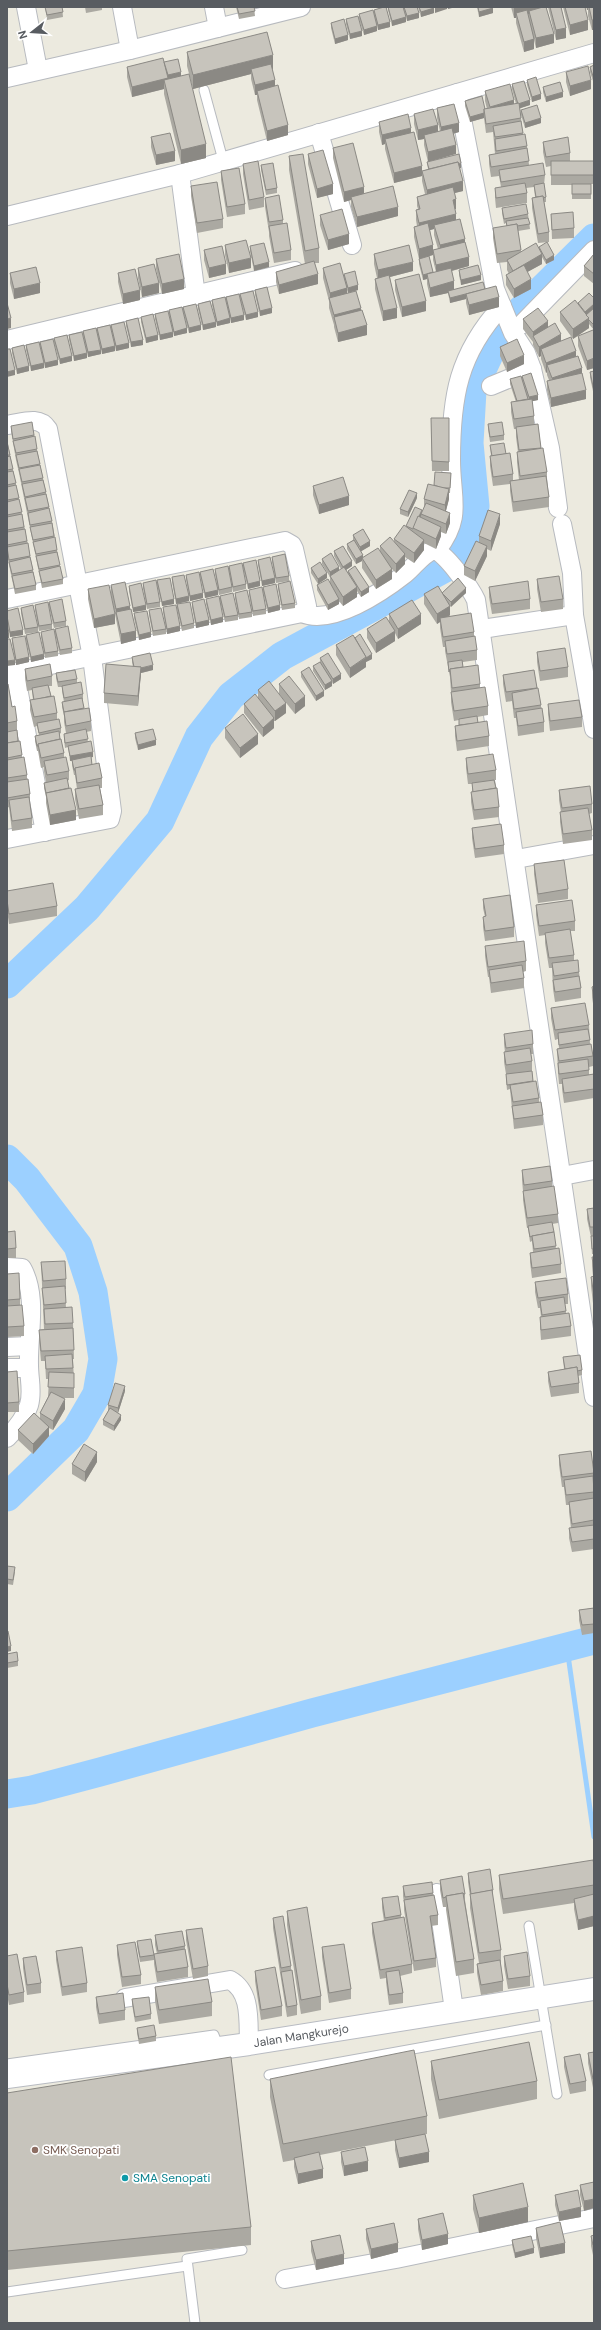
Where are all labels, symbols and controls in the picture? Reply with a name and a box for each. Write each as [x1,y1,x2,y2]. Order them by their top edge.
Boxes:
north arrow [12,12,52,52]
text: N [15,29,30,41]
street label: Jalan Mangkurejo [252,2020,350,2051]
place label: SMK Senopati [43,2142,120,2158]
marker: SMK Senopati [30,2145,40,2155]
place label: SMA Senopati [133,2170,211,2186]
marker: SMA Senopati [120,2173,130,2183]

